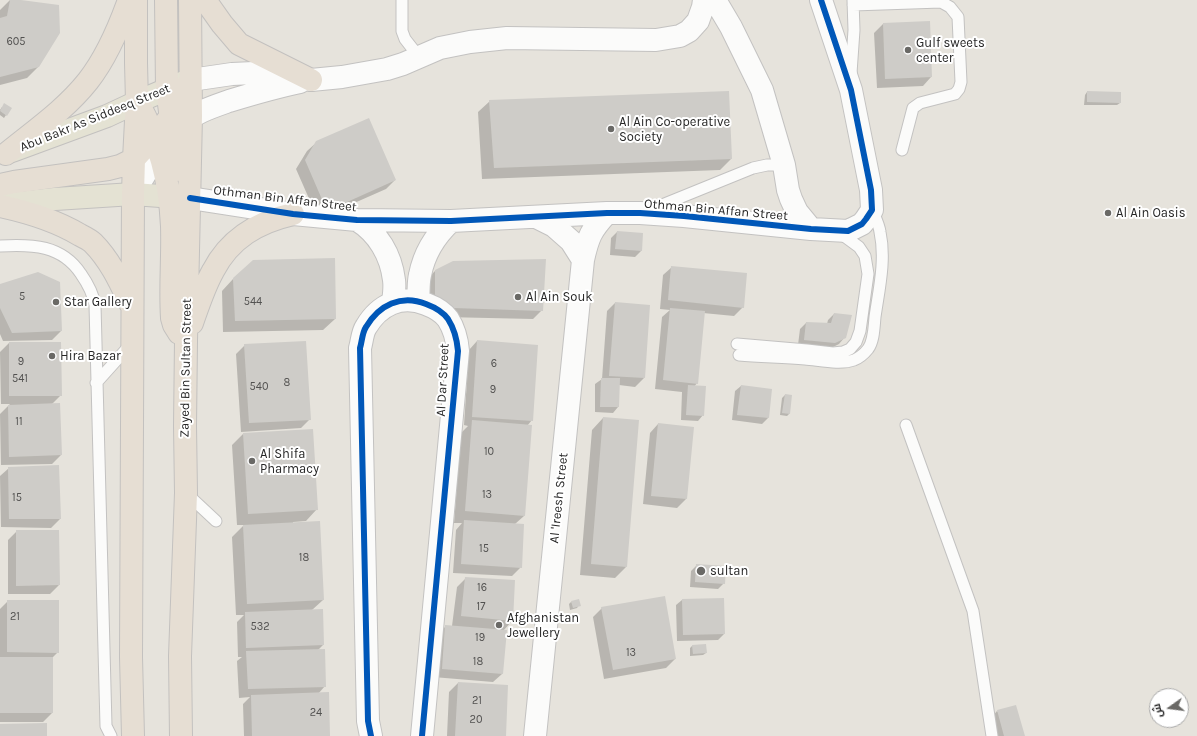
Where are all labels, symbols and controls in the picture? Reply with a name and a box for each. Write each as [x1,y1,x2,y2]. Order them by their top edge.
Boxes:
house number: 605 [6,35,26,49]
place label: Gulf sweets center [916,35,985,66]
marker: Gulf sweets center [903,45,913,55]
street label: Abu Bakr As Siddeeq Street [18,81,172,155]
place label: Al Ain Co-operative Society [619,114,730,145]
marker: Al Ain Co-operative Society [606,124,616,134]
street label: Othman Bin Affan Street [212,182,358,216]
street label: Othman Bin Affan Street [643,196,789,224]
place label: Al Ain Oasis [1116,205,1186,221]
marker: Al Ain Oasis [1103,208,1113,218]
place label: Al Ain Souk [526,289,593,305]
house number: 5 [19,290,25,304]
marker: Al Ain Souk [513,292,523,302]
place label: Star Gallery [64,294,132,310]
house number: 544 [244,295,262,309]
marker: Star Gallery [51,297,61,307]
street label: Zayed Bin Sultan Street [177,298,195,438]
street label: Al Dar Street [433,343,453,417]
place label: Hira Bazar [60,348,121,364]
marker: Hira Bazar [47,351,57,361]
house number: 9 [18,355,24,369]
house number: 6 [491,357,497,371]
house number: 541 [12,372,28,386]
house number: 8 [284,376,290,390]
house number: 540 [250,380,268,394]
house number: 9 [490,383,496,397]
house number: 11 [15,415,23,429]
house number: 10 [484,445,494,459]
place label: Al Shifa Pharmacy [260,446,319,477]
street label: Al 'Ireesh Street [546,452,572,544]
marker: Al Shifa Pharmacy [247,456,257,466]
house number: 13 [482,488,492,502]
house number: 15 [12,491,22,505]
house number: 15 [479,542,489,556]
house number: 18 [299,551,309,565]
place label: sultan [710,563,748,579]
marker: sultan [695,565,707,577]
house number: 16 [477,581,487,595]
house number: 17 [477,600,485,614]
house number: 21 [10,610,20,624]
place label: Afghanistan Jewellery [507,610,579,641]
house number: 532 [250,620,270,634]
marker: Afghanistan Jewellery [494,620,504,630]
house number: 19 [475,631,485,645]
house number: 13 [626,646,636,660]
house number: 18 [473,655,483,669]
north arrow [1149,688,1189,728]
house number: 21 [472,694,482,708]
text: ش [1150,702,1166,719]
house number: 24 [310,706,322,720]
house number: 20 [470,713,482,727]

